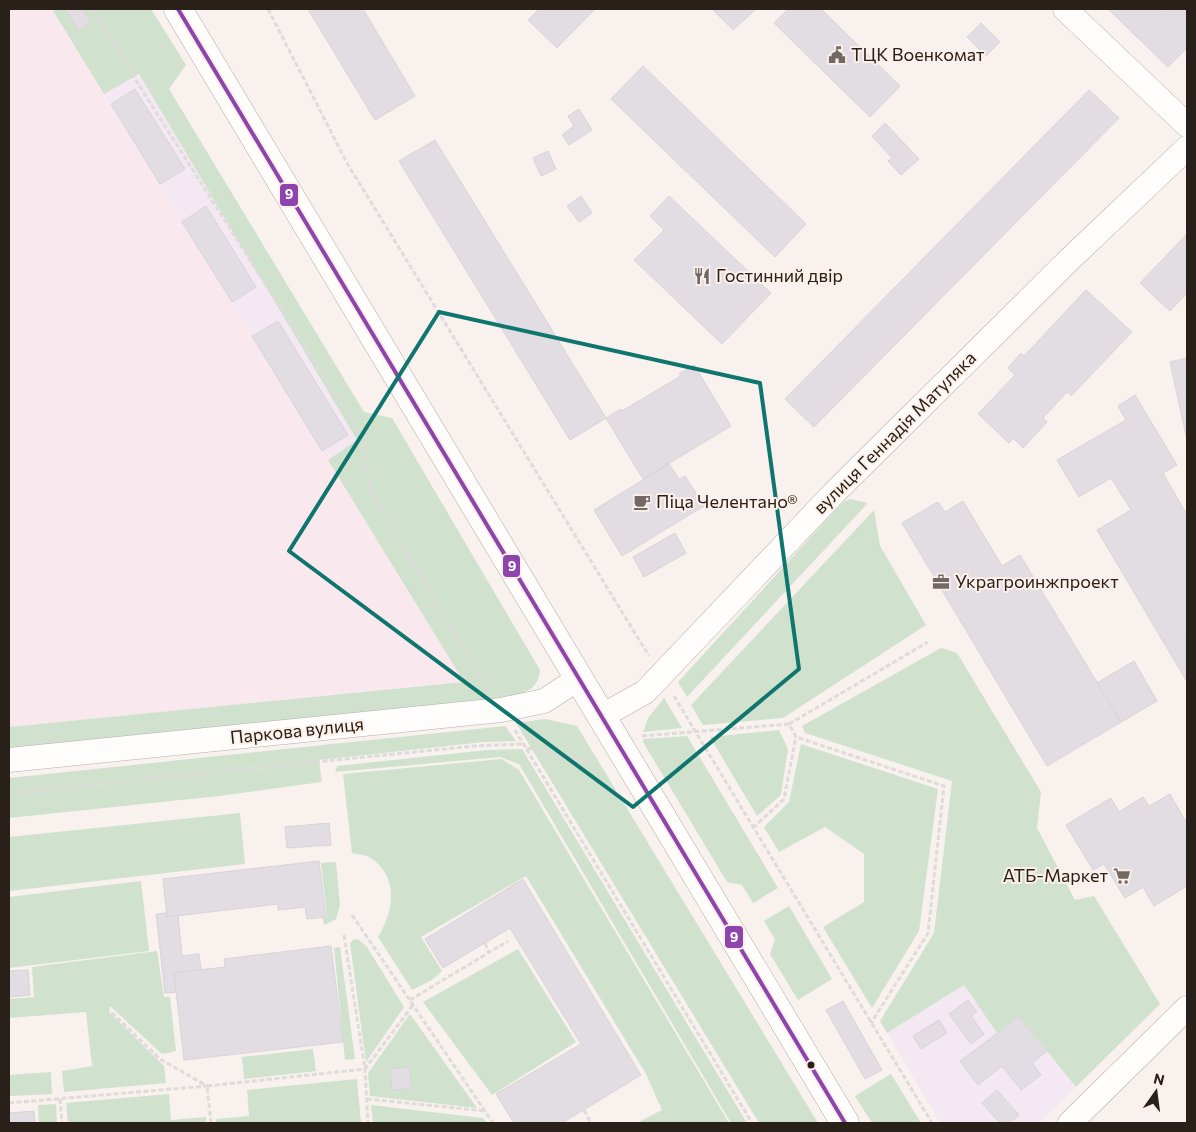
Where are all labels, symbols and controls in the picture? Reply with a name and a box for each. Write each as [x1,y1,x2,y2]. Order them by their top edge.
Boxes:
place label: ТЦК Военкомат [851,43,985,65]
public building icon: ТЦК Военкомат [827,45,847,65]
line badge: 9 [279,183,299,207]
text: 9 [285,185,294,202]
place label: Гостинний двір [716,264,843,286]
restaurant icon: Гостинний двір [692,266,712,286]
street label: вулиця Геннадія Матуляка [808,346,980,518]
place label: Піца Челентано® [656,490,798,512]
cafe icon: Піца Челентано® [632,492,652,512]
line badge: 9 [502,554,521,578]
text: 9 [508,557,517,574]
place label: Украгроинжпроект [955,570,1119,592]
office icon: Украгроинжпроект [931,572,951,592]
street label: Паркова вулиця [229,712,365,748]
place label: АТБ-Маркет [1003,864,1109,886]
supermarket icon: АТБ-Маркет [1112,866,1132,886]
line badge: 9 [724,925,744,949]
text: 9 [730,928,739,945]
unlabelled marker [806,1060,816,1070]
north arrow [1131,1067,1181,1117]
text: N [1152,1069,1166,1088]

